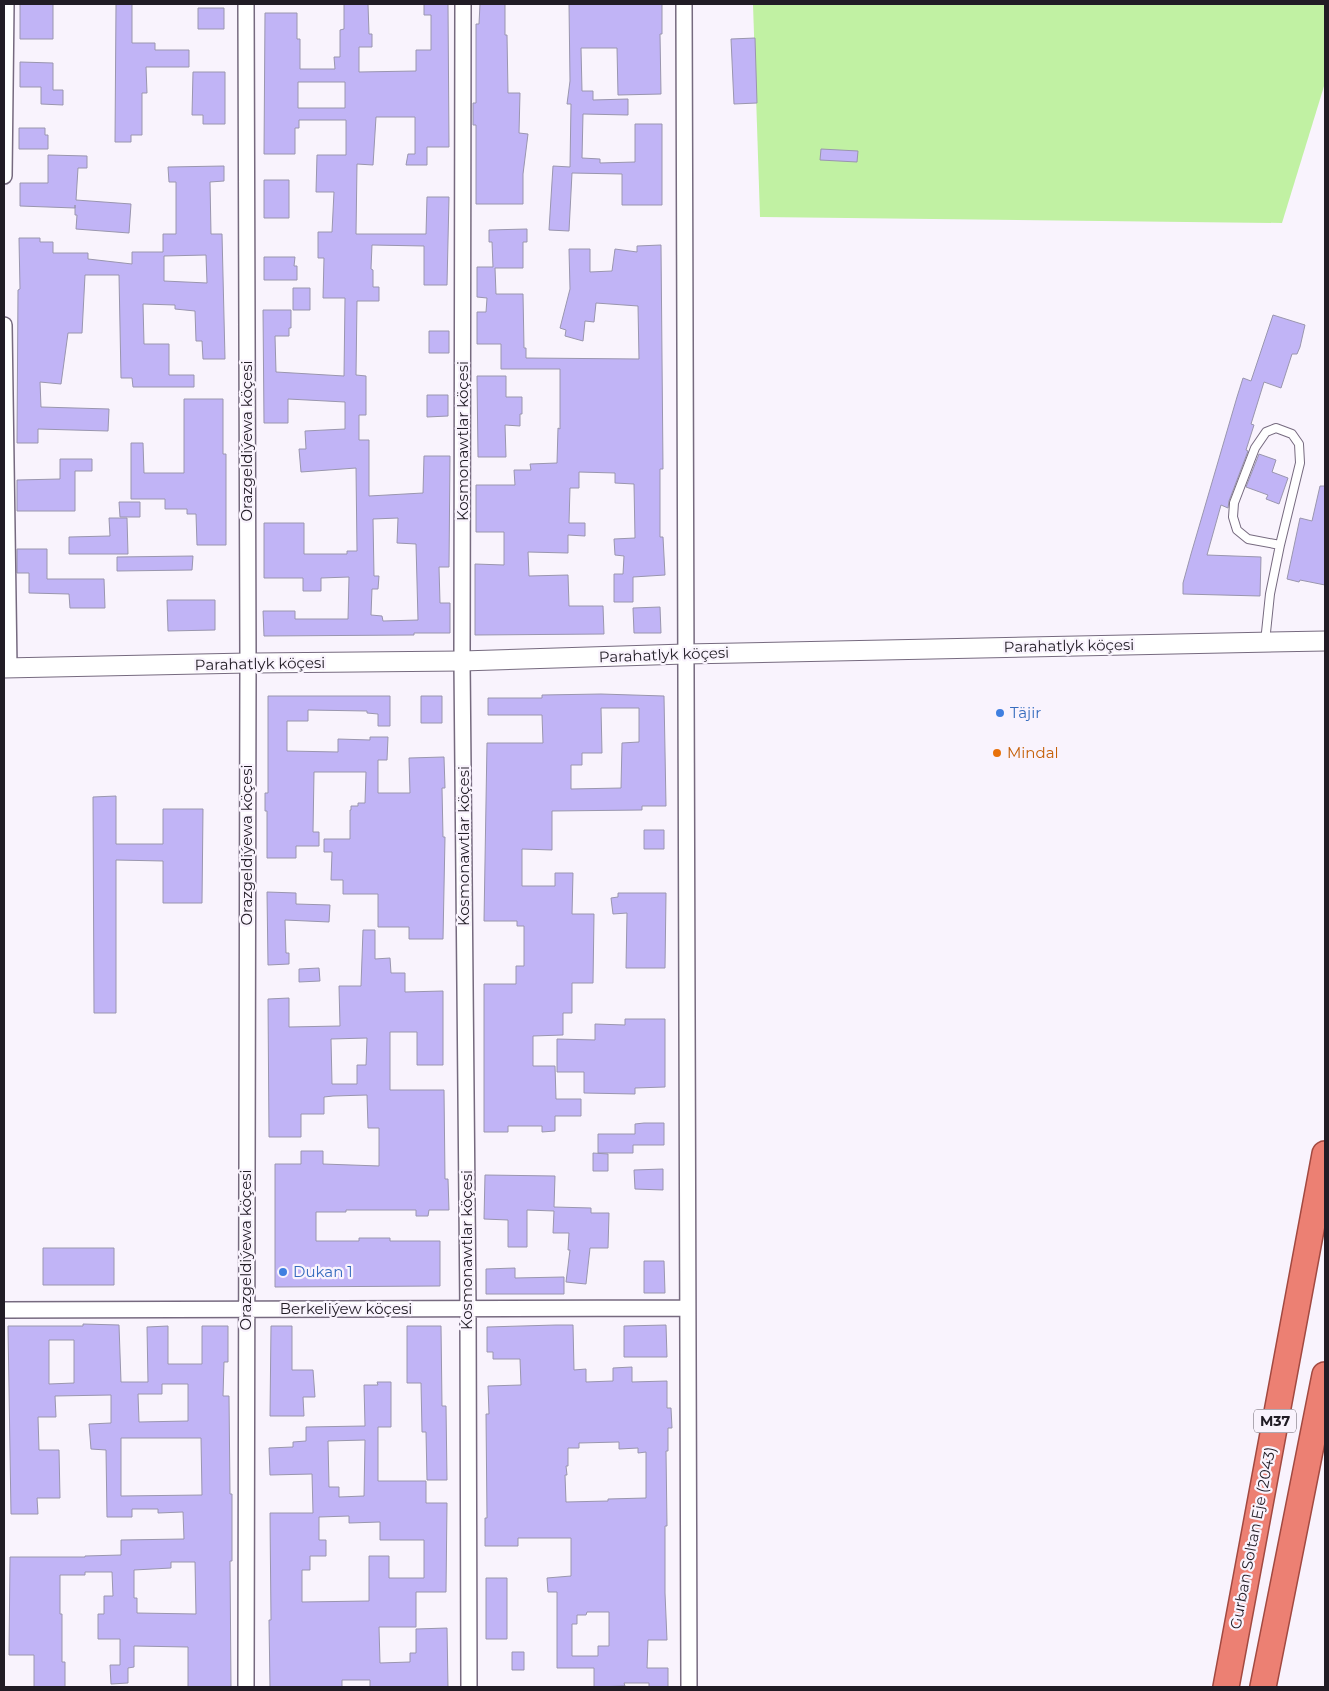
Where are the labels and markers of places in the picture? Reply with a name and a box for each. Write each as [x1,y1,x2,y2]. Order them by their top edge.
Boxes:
place label: Täjir [1010,703,1041,722]
marker: Täjir [994,707,1006,719]
place label: Mindal [1007,743,1059,762]
marker: Mindal [991,747,1003,759]
place label: Dukan 1 [293,1262,353,1281]
marker: Dukan 1 [277,1266,289,1278]

